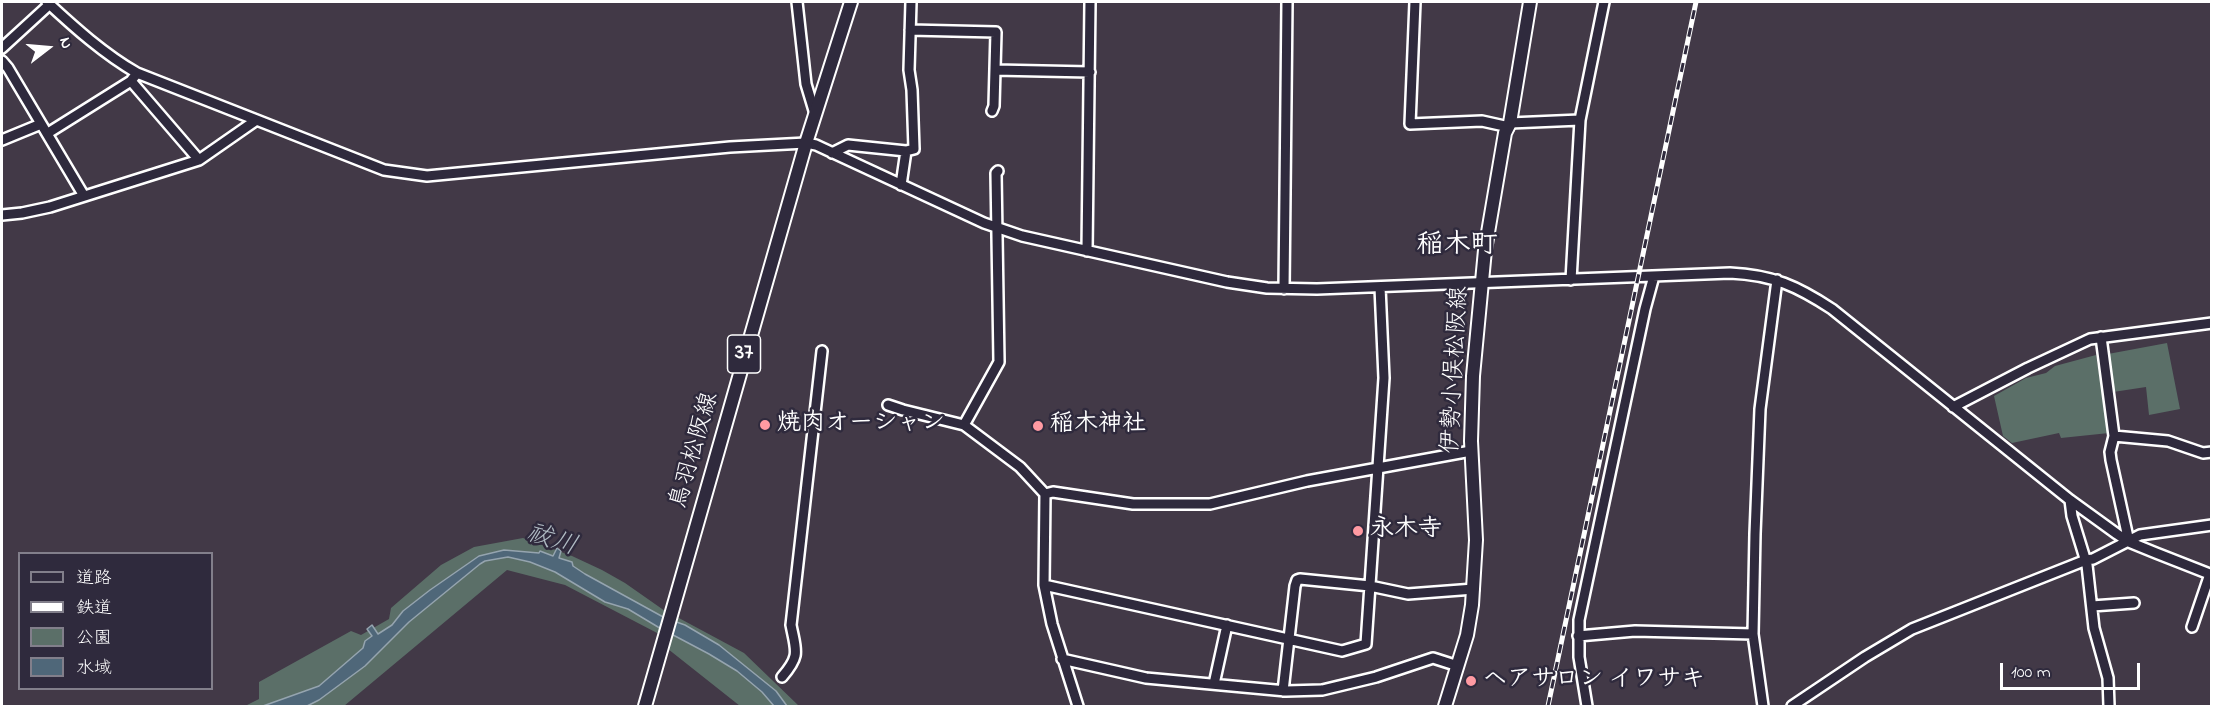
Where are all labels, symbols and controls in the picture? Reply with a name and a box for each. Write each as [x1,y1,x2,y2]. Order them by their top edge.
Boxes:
north arrow [18,18,78,78]
text: N [52,35,78,52]
district label: 稲木町 [1417,232,1497,264]
street label: 伊勢小俣松阪線 [1438,285,1476,455]
road number: 37 [728,335,760,373]
street label: 鳥羽松阪線 [666,389,726,513]
place label: 焼肉オーシャン [777,411,945,439]
place label: 稲木神社 [1050,412,1146,440]
marker: 焼肉オーシャン [758,418,772,432]
marker: 稲木神社 [1031,419,1045,433]
place label: 永木寺 [1370,517,1442,545]
water label: 祓川 [521,519,581,565]
marker: 永木寺 [1351,524,1365,538]
legend [18,552,213,690]
text: 道路 [76,566,112,592]
text: 鉄道 [76,596,112,622]
text: 公園 [76,626,112,652]
scale bar [2003,651,2142,689]
text: 水域 [76,656,112,682]
text: 100 m [2011,660,2051,686]
place label: ヘアサロン イワサキ [1483,667,1705,695]
marker: ヘアサロン イワサキ [1464,674,1478,688]

